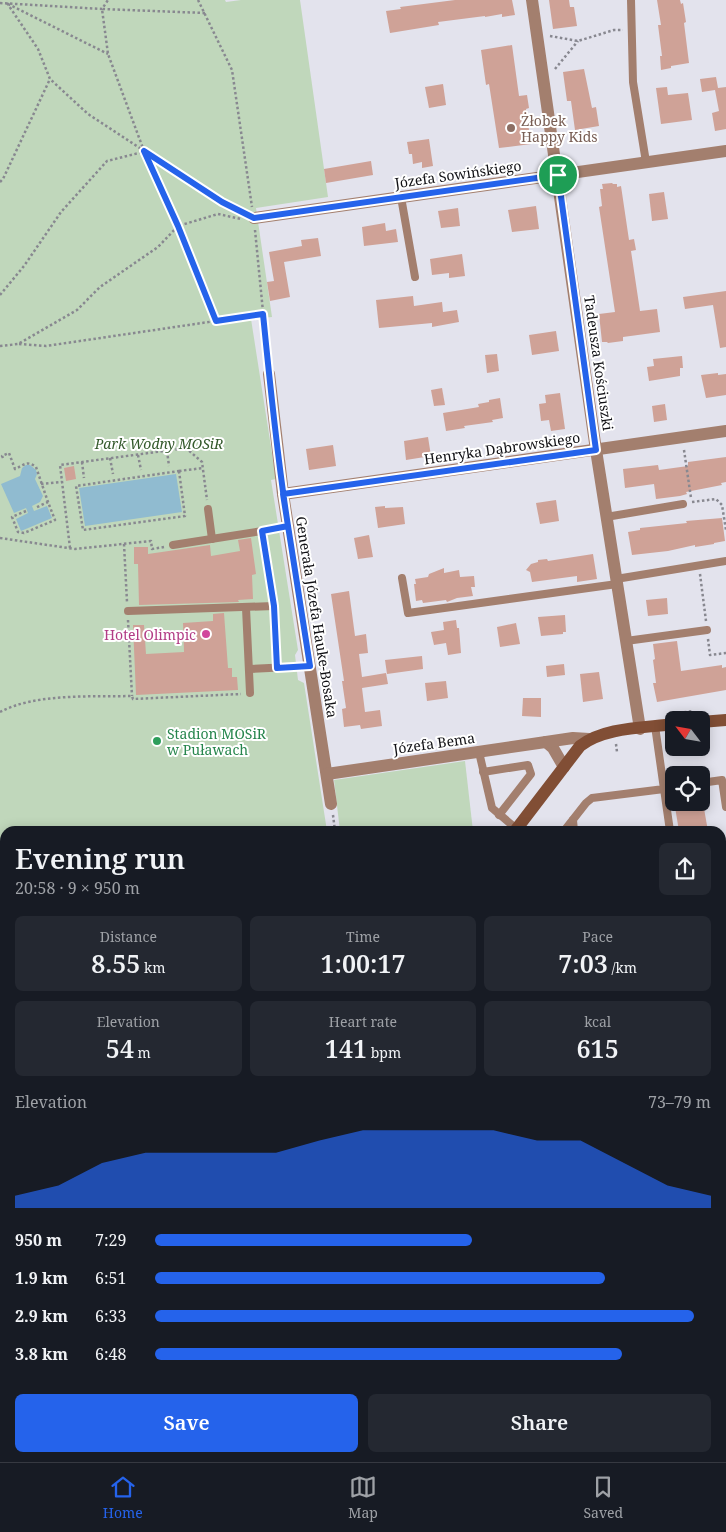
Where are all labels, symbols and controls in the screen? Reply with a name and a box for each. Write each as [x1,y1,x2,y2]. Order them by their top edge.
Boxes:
place label: Żłobek Happy Kids [521,111,598,146]
marker: Żłobek Happy Kids [505,122,517,134]
pin [537,154,579,196]
street label: Józefa Sowińskiego [392,156,523,192]
icon: arrive [544,161,572,189]
street label: Tadeusza Kościuszki [580,294,618,432]
street label: Henryka Dąbrowskiego [423,428,581,468]
park label: Park Wodny MOSiR [94,434,223,453]
street label: Generała Józefa Hauke-Bosaka [292,515,342,719]
place label: Hotel Olimpic [104,625,196,644]
marker: Hotel Olimpic [200,628,212,640]
north arrow [665,711,710,756]
map controls [665,711,710,811]
place label: Stadion MOSiR w Puławach [167,724,267,759]
street label: Józefa Bema [391,728,476,758]
marker: Stadion MOSiR w Puławach [151,735,163,747]
button: locate [665,766,710,811]
text: Evening run [15,839,185,877]
button: share [659,843,711,895]
text: 20:58 · 9 × 950 m [15,877,140,899]
text: Distance [100,927,157,946]
text: Time [346,927,380,946]
text: Pace [582,927,613,946]
text: 8.55 [91,946,140,980]
text: 1:00:17 [320,946,406,980]
text: 7:03 [558,946,608,980]
text: km [140,958,165,977]
text: /km [608,958,637,977]
text: Elevation [97,1012,160,1031]
text: Heart rate [329,1012,397,1031]
text: kcal [584,1012,611,1031]
text: 54 [106,1031,134,1065]
text: 141 [325,1031,367,1065]
text: 615 [577,1031,619,1065]
text: m [134,1043,151,1062]
text: bpm [367,1043,401,1062]
text: Elevation [15,1091,87,1113]
text: 73–79 m [648,1091,711,1113]
text: 950 m [15,1229,62,1251]
text: 7:29 [95,1229,126,1251]
text: 1.9 km [15,1267,68,1289]
text: 6:51 [95,1267,126,1289]
text: 2.9 km [15,1305,68,1327]
text: 6:33 [95,1305,126,1327]
text: 3.8 km [15,1343,68,1365]
text: 6:48 [95,1343,126,1365]
button: Save [15,1394,358,1452]
button: Share [368,1394,711,1452]
tab: Home [103,1473,143,1522]
tab: Map [348,1473,378,1522]
tab: Saved [583,1473,623,1522]

